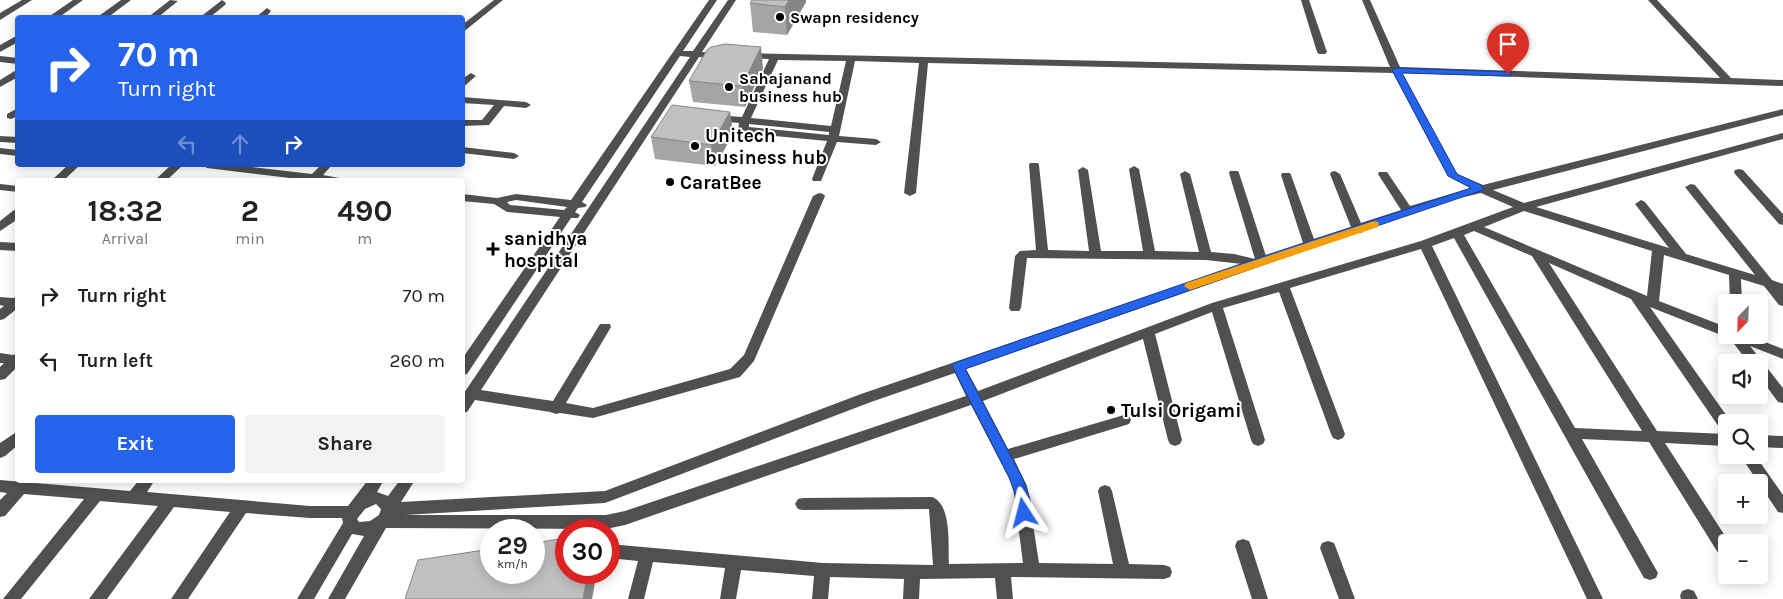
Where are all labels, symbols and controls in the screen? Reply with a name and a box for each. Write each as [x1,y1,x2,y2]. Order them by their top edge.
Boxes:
place label: Swapn residency [790,8,919,27]
marker: Swapn residency [774,11,786,23]
pin [1487,23,1529,74]
icon: arrive [1494,30,1522,58]
text: 70 m [118,34,200,75]
icon: right [35,35,100,100]
place label: Sahajanand business hub [739,69,842,106]
text: Turn right [118,76,216,102]
marker: Sahajanand business hub [723,81,735,93]
place label: Unitech business hub [705,125,827,169]
icon: left [173,130,201,158]
icon: ahead [226,130,254,158]
icon: right [279,130,307,158]
marker: Unitech business hub [689,140,701,152]
place label: CaratBee [680,172,762,194]
marker: CaratBee [664,176,676,188]
text: 18:32 [88,193,163,229]
text: 2 [241,193,259,229]
text: 490 [337,193,392,229]
place label: sanidhya hospital [504,228,587,272]
text: Arrival [102,229,149,248]
text: min [235,229,265,248]
text: m [357,229,372,248]
marker: sanidhya hospital [486,242,500,256]
icon: right [35,282,63,310]
text: Turn right [78,285,167,307]
text: 70 m [403,285,445,307]
north arrow [1718,294,1768,344]
map controls [1718,294,1768,584]
icon: left [35,347,63,375]
text: Turn left [78,350,153,372]
text: 260 m [390,350,445,372]
button: sound [1718,354,1768,404]
place label: Tulsi Origami [1121,400,1241,422]
marker: Tulsi Origami [1105,404,1117,416]
button: search [1718,414,1768,464]
button: Exit [35,415,235,473]
button: Share [245,415,445,473]
button: + [1718,474,1768,524]
position arrow [997,486,1049,538]
speed limit sign: 30 [555,519,620,584]
text: 29 [497,531,528,560]
button: − [1718,534,1768,584]
text: km/h [497,557,528,571]

